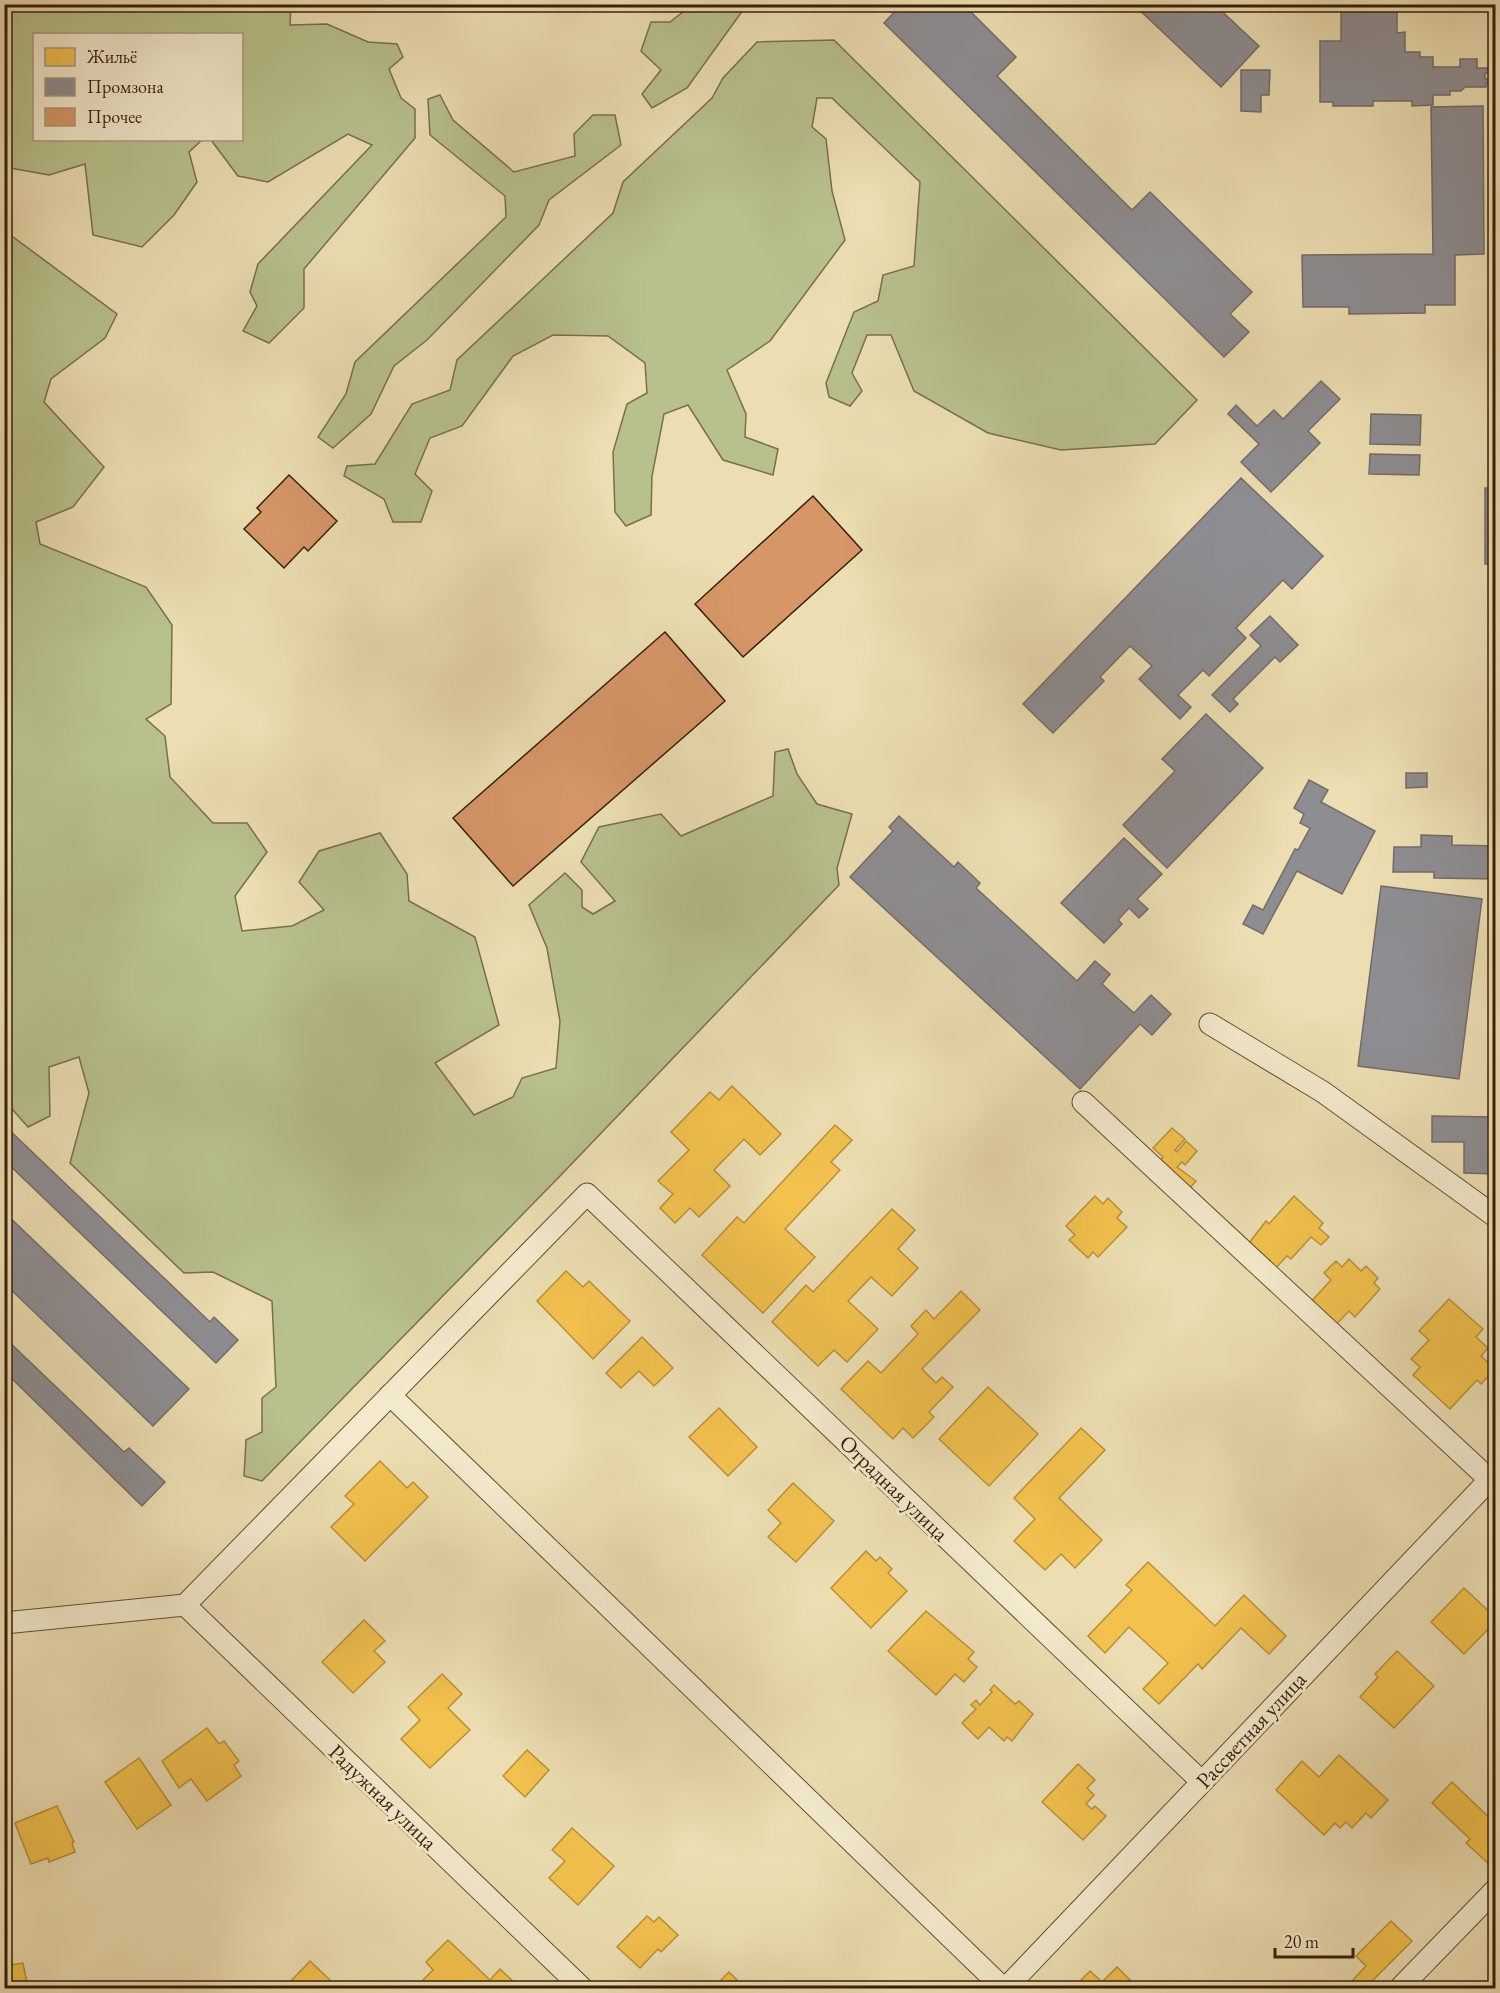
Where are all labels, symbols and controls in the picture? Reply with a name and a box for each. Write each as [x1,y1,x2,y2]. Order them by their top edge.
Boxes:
legend [33,33,243,141]
text: Жильё [86,45,137,68]
text: Промзона [87,75,164,98]
text: Прочее [87,105,142,128]
street label: Отрадная улица [833,1428,955,1548]
street label: Рассветная улица [1189,1665,1313,1795]
street label: Радужная улица [322,1738,444,1856]
scale bar [1275,1921,1353,1959]
text: 20 m [1284,1930,1319,1953]

